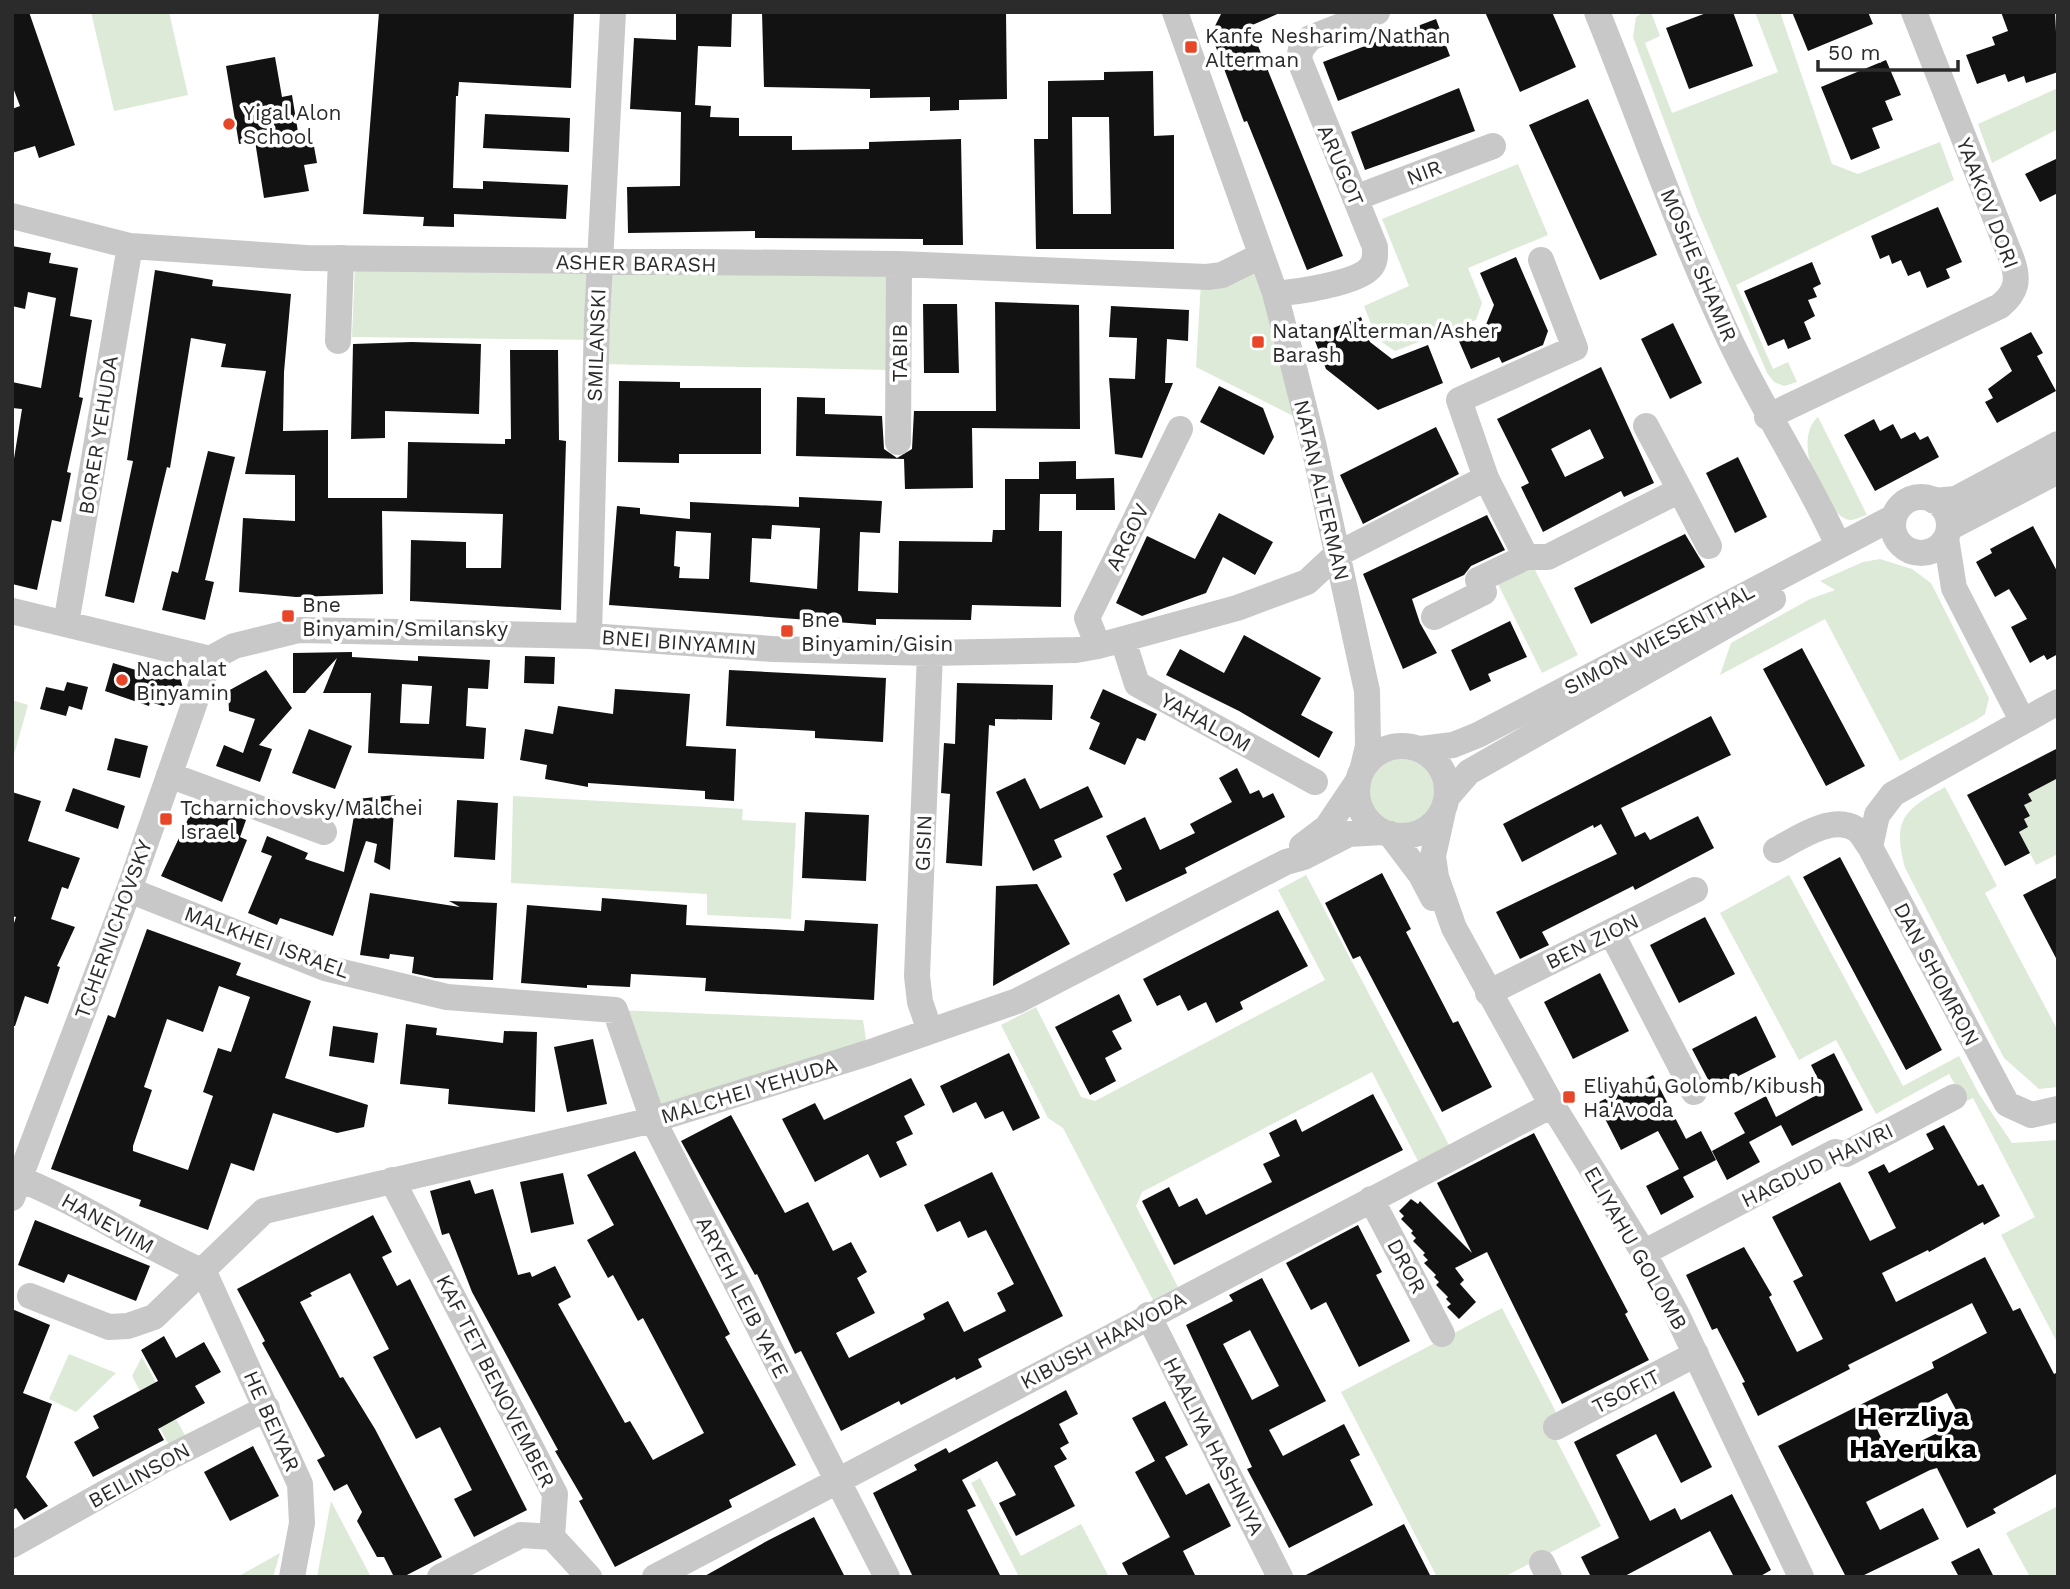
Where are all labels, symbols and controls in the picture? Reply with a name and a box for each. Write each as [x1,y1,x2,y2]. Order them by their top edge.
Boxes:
place label: Kanfe Nesharim/Nathan Alterman [1205,23,1451,72]
scale bar [1818,28,1958,72]
marker: Kanfe Nesharim/Nathan Alterman [1183,39,1199,55]
text: 50 m [1828,40,1880,65]
place label: Yigal Alon School [243,100,342,149]
marker: Yigal Alon School [221,116,237,132]
street label: ARUGOT [1313,121,1369,210]
street label: YAAKOV DORI [1952,134,2024,272]
street label: NIR [1403,154,1445,190]
street label: MOSHE SHAMIR [1655,185,1743,345]
street label: ASHER BARASH [555,249,717,277]
street label: SMILANSKI [582,288,610,402]
place label: Natan Alterman/Asher Barash [1272,318,1499,367]
street label: TABIB [887,324,912,382]
marker: Natan Alterman/Asher Barash [1250,334,1266,350]
street label: BORER YEHUDA [73,353,123,516]
street label: NATAN ALTERMAN [1289,397,1355,583]
street label: ARGOV [1100,499,1154,575]
street label: SIMON WIESENTHAL [1560,578,1758,700]
place label: Bne Binyamin/Smilansky [302,592,508,641]
place label: Bne Binyamin/Gisin [801,607,953,656]
marker: Bne Binyamin/Smilansky [280,608,296,624]
marker: Bne Binyamin/Gisin [779,623,795,639]
street label: BNEI BINYAMIN [601,624,757,660]
place label: Nachalat Binyamin [136,656,229,705]
marker: Nachalat Binyamin [114,672,130,688]
street label: YAHALOM [1156,687,1256,757]
place label: Tcharnichovsky/Malchei Israel [180,795,423,844]
marker: Tcharnichovsky/Malchei Israel [158,811,174,827]
street label: GISIN [910,814,936,872]
street label: TCHERNICHOVSKY [69,836,157,1022]
street label: DAN SHOMRON [1889,898,1985,1050]
street label: MALKHEI ISRAEL [181,901,353,983]
street label: BEN ZION [1541,908,1643,974]
street label: MALCHEI YEHUDA [658,1051,840,1129]
place label: Eliyahu Golomb/Kibush Ha'Avoda [1583,1073,1822,1122]
marker: Eliyahu Golomb/Kibush Ha'Avoda [1561,1089,1577,1105]
street label: HAGDUD HAIVRI [1737,1117,1897,1213]
street label: ELIYAHU GOLOMB [1579,1162,1693,1334]
street label: HANEVIIM [57,1187,159,1259]
street label: ARYEH LEIB YAFE [691,1212,795,1382]
street label: DROR [1382,1234,1432,1298]
street label: KAF TET BENOVEMBER [431,1270,561,1492]
street label: KIBUSH HAAVODA [1016,1286,1190,1394]
street label: HAALIYA HASHNIYA [1158,1353,1270,1539]
street label: TSOFIT [1588,1363,1664,1419]
street label: HE BEIYAR [239,1367,305,1475]
district label: Herzliya HaYeruka [1849,1400,1978,1465]
street label: BEILINSON [84,1437,194,1513]

